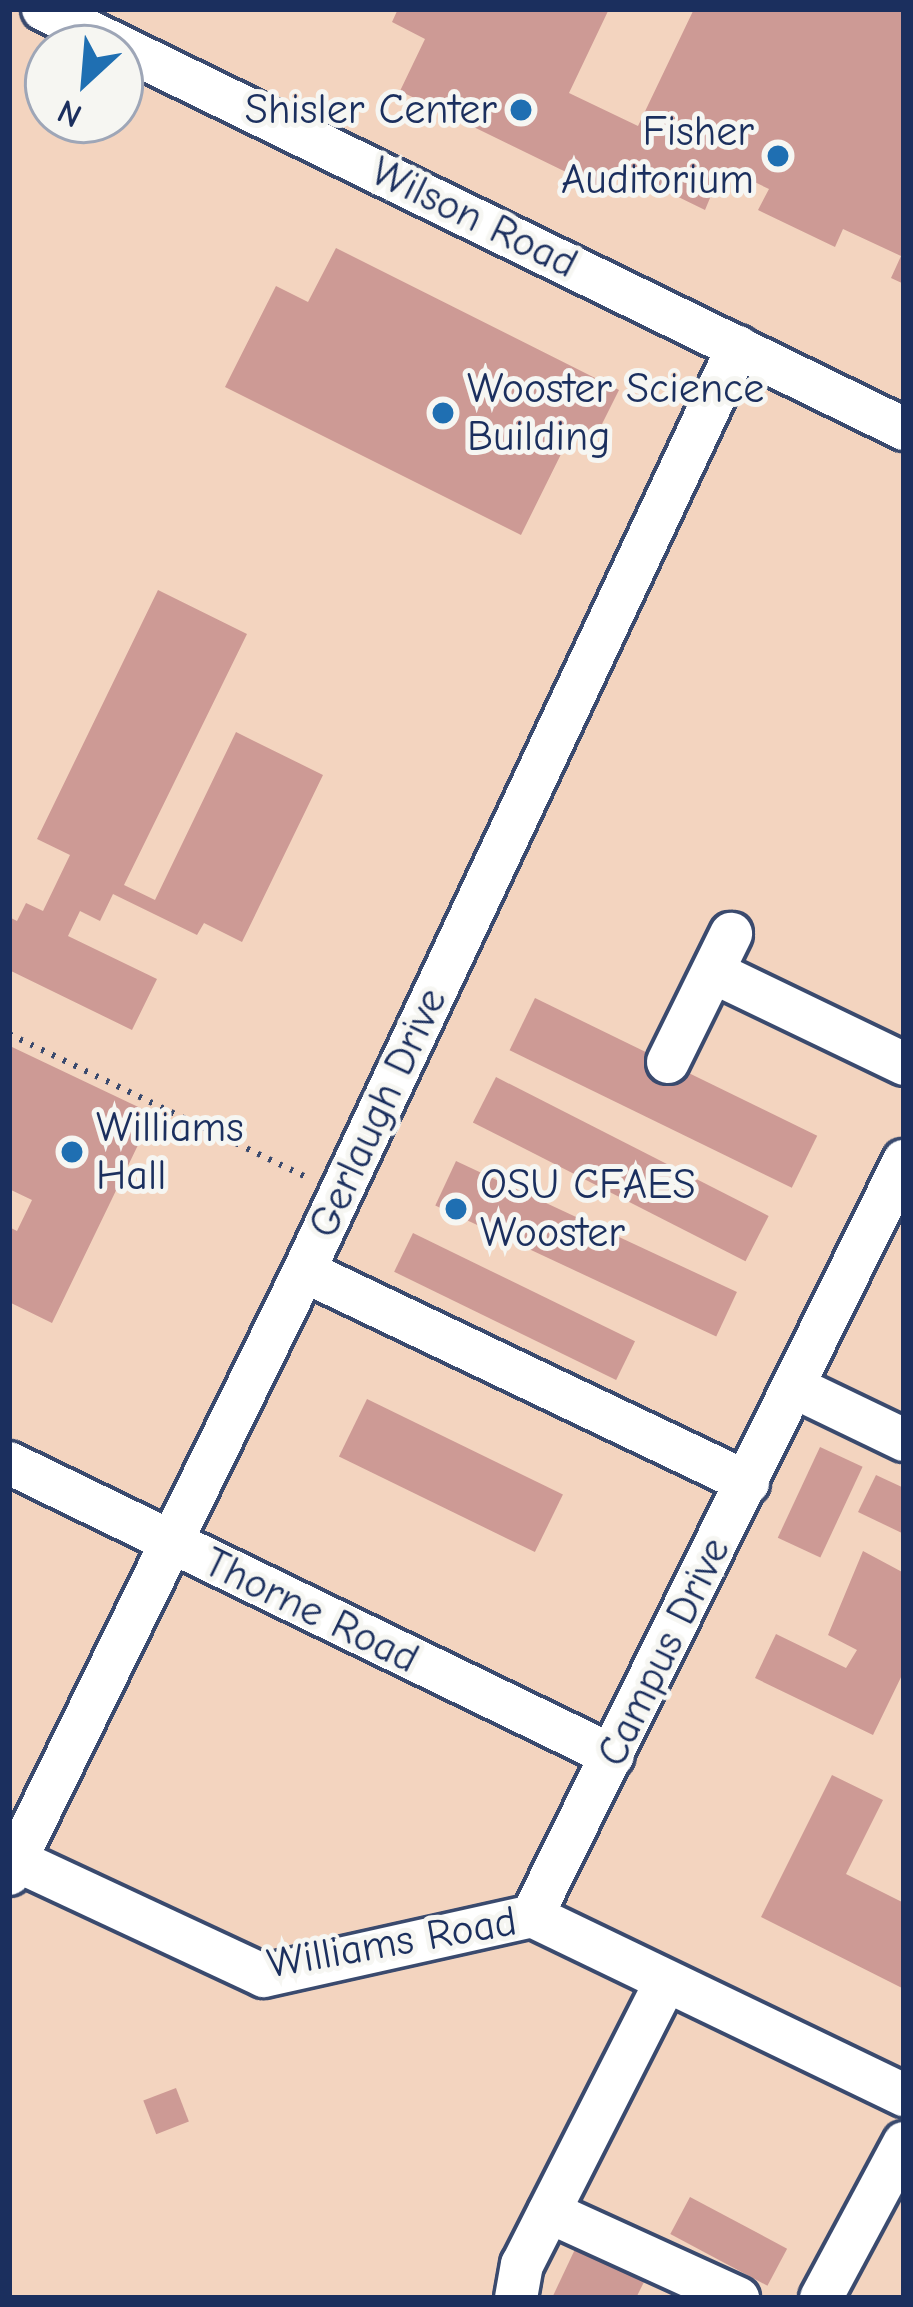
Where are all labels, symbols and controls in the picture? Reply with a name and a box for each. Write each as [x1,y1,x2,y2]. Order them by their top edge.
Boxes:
north arrow [24,24,144,144]
place label: Shisler Center [245,85,497,135]
text: N [52,92,88,135]
marker: Shisler Center [508,97,534,123]
place label: Fisher Auditorium [561,107,754,206]
marker: Fisher Auditorium [765,143,791,169]
street label: Wilson Road [363,147,585,289]
place label: Wooster Science Building [467,364,764,462]
marker: Wooster Science Building [430,400,456,426]
street label: Gerlaugh Drive [298,980,458,1246]
place label: Williams Hall [96,1103,244,1202]
marker: Williams Hall [59,1139,85,1165]
place label: OSU CFAES Wooster [480,1160,696,1258]
marker: OSU CFAES Wooster [443,1196,469,1222]
street label: Campus Drive [587,1530,741,1774]
street label: Thorne Road [196,1537,426,1685]
street label: Williams Road [263,1896,521,1990]

